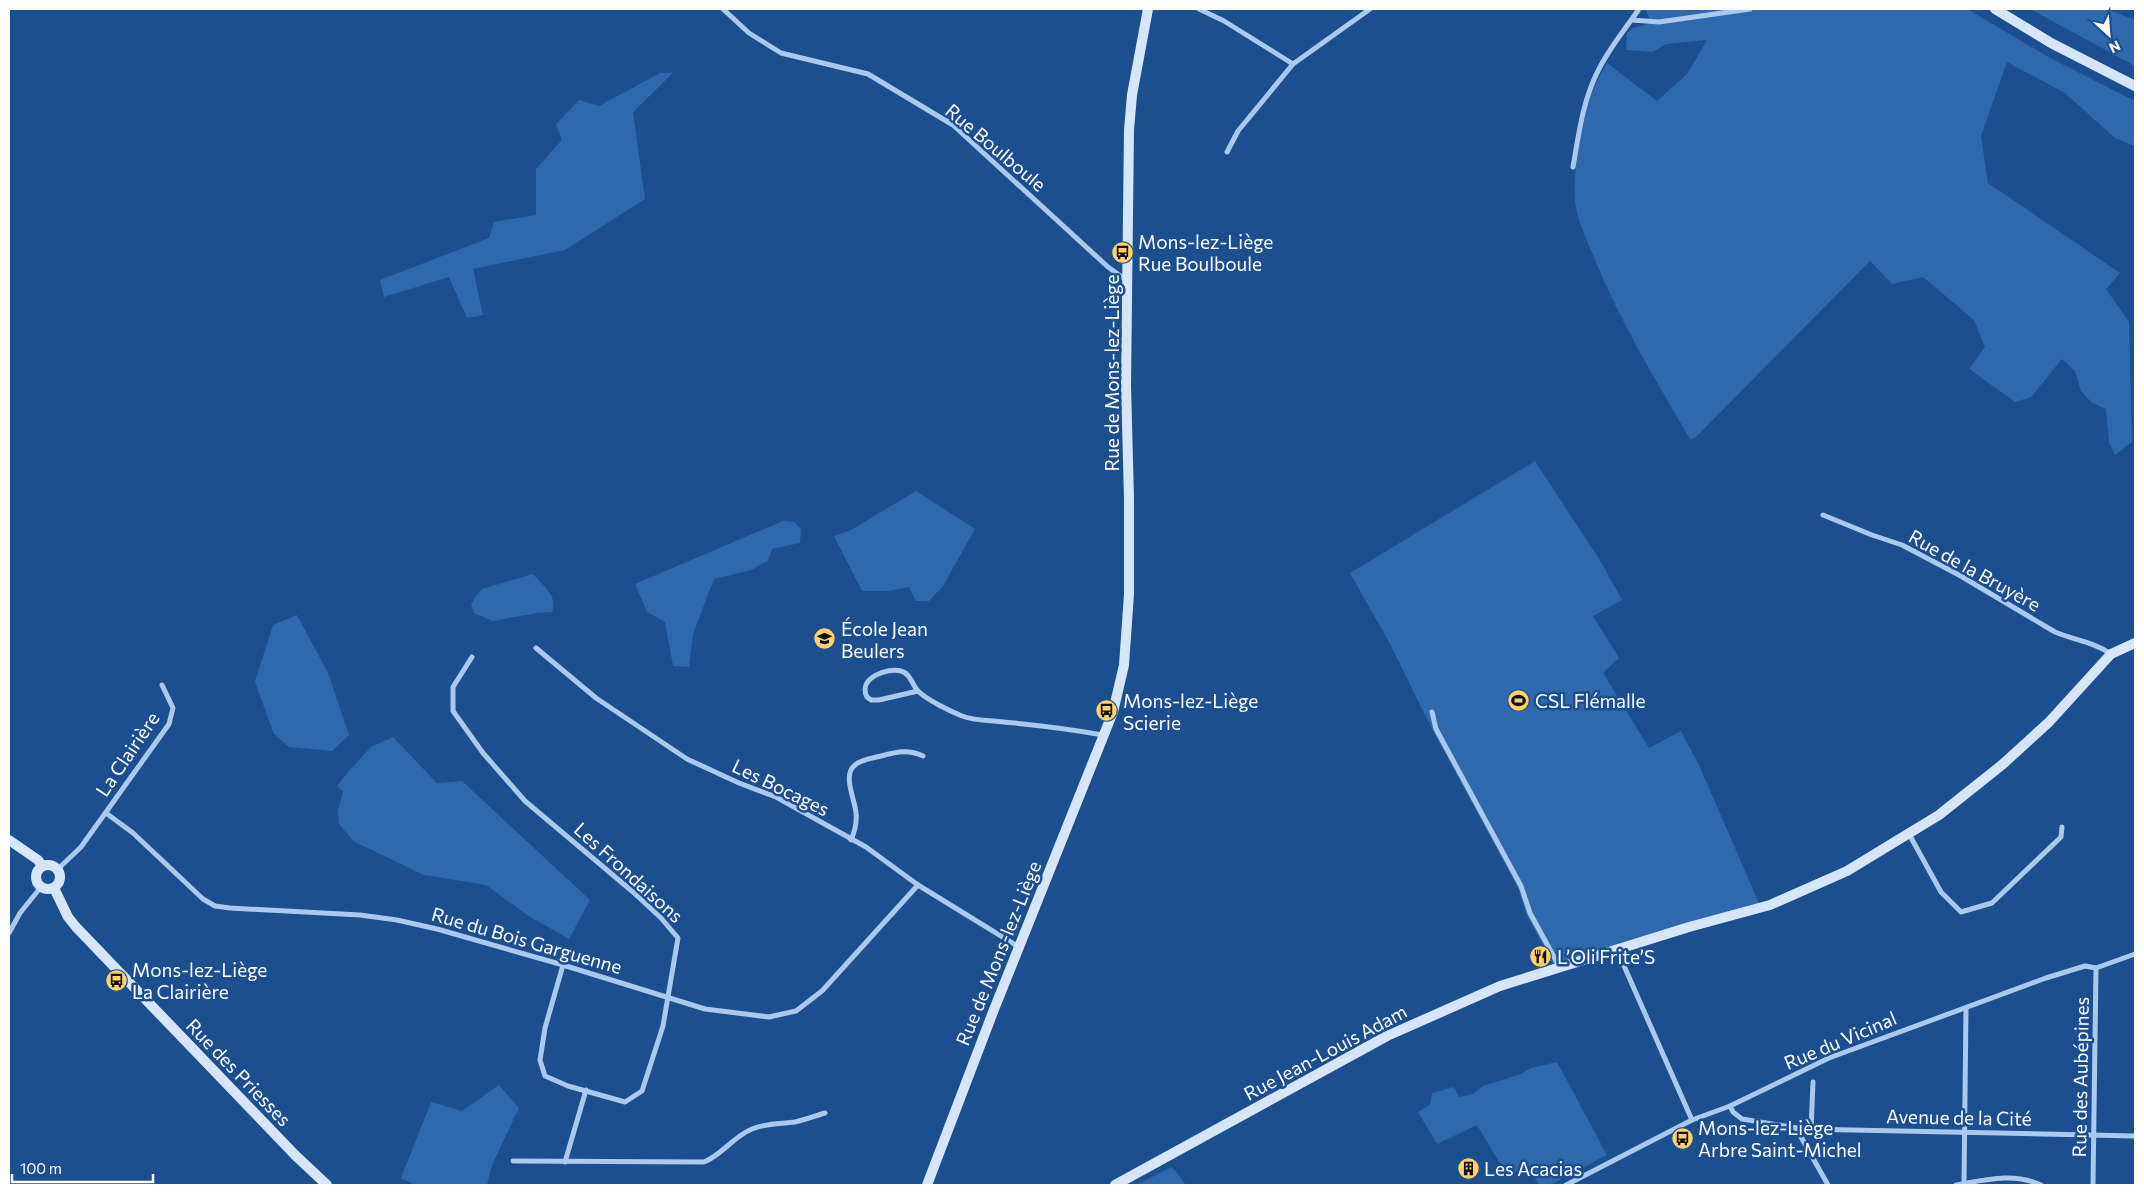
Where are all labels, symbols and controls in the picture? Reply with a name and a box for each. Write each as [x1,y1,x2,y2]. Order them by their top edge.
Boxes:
north arrow [2084,10,2134,60]
text: N [2106,37,2123,57]
street label: Rue Boulboule [941,98,1051,196]
place label: Mons-lez-Liège Rue Boulboule [1138,230,1273,275]
bus stop icon: Mons-lez-Liège Rue Boulboule [1110,240,1134,264]
street label: Rue de Mons-lez-Liège [1100,275,1123,471]
street label: Rue de la Bruyère [1905,524,2045,616]
place label: École Jean Beulers [841,617,928,662]
school or university icon: École Jean Beulers [813,627,837,651]
sports icon: CSL Flémalle [1507,688,1531,712]
place label: Mons-lez-Liège Scierie [1123,689,1258,734]
place label: CSL Flémalle [1535,689,1646,712]
bus stop icon: Mons-lez-Liège Scierie [1095,699,1119,723]
street label: La Clairière [90,707,164,801]
street label: Les Bocages [729,754,833,820]
street label: Les Frondaisons [570,817,688,927]
street label: Rue de Mons-lez-Liège [950,857,1046,1049]
street label: Rue du Bois Garguenne [429,902,625,978]
restaurant icon: L’Oli Frite’S [1529,944,1553,968]
place label: L’Oli Frite’S [1557,945,1655,968]
place label: Mons-lez-Liège La Clairière [132,958,267,1003]
bus stop icon: Mons-lez-Liège La Clairière [104,968,128,992]
street label: Rue des Aubépines [2067,996,2093,1158]
street label: Rue Jean-Louis Adam [1239,999,1411,1105]
street label: Rue du Vicinal [1780,1006,1900,1074]
street label: Rue des Priesses [182,1013,296,1131]
street label: Avenue de la Cité [1886,1104,2032,1130]
place label: Mons-lez-Liège Arbre Saint-Michel [1698,1116,1862,1161]
bus stop icon: Mons-lez-Liège Arbre Saint-Michel [1670,1126,1694,1150]
scale bar [12,1152,154,1184]
building icon: Les Acacias [1456,1156,1480,1180]
place label: Les Acacias [1484,1157,1582,1180]
text: 100 m [20,1159,62,1177]

